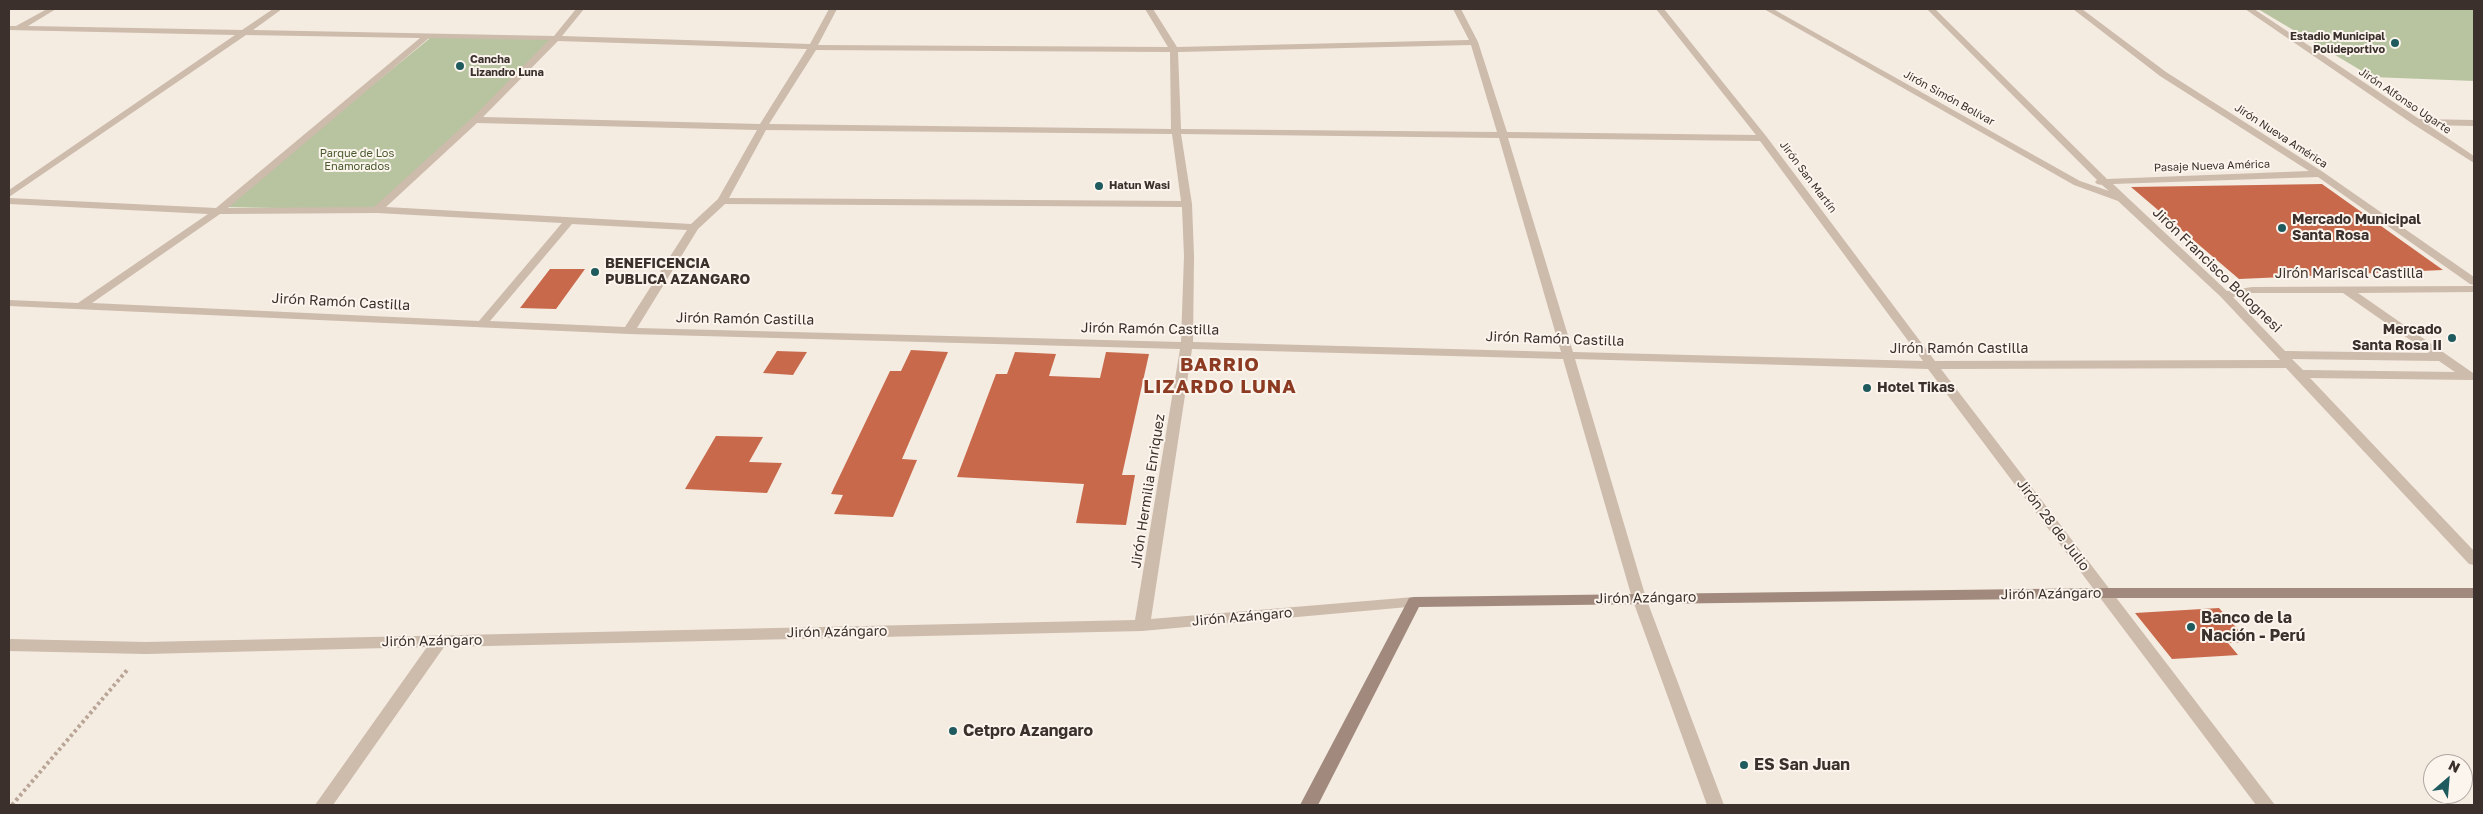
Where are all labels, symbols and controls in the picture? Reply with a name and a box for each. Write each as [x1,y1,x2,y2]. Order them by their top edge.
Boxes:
place label: Estadio Municipal Polideportivo [2290,30,2385,56]
marker: Estadio Municipal Polideportivo [2389,37,2401,49]
place label: Cancha Lizandro Luna [470,53,544,79]
marker: Cancha Lizandro Luna [454,60,466,72]
street label: Jirón Alfonso Ugarte [2356,65,2454,137]
street label: Jirón Simón Bolívar [1901,68,1997,128]
street label: Jirón Nueva América [2232,101,2330,171]
street label: Jirón San Martín [1777,139,1839,215]
park label: Parque de Los Enamorados [320,147,394,173]
street label: Pasaje Nueva América [2154,157,2270,175]
place label: Hatun Wasi [1109,179,1170,193]
marker: Hatun Wasi [1093,180,1105,192]
street label: Jirón Francisco Bolognesi [2149,204,2285,336]
place label: Mercado Municipal Santa Rosa [2292,212,2421,244]
marker: Mercado Municipal Santa Rosa [2276,222,2288,234]
place label: BENEFICENCIA PUBLICA AZANGARO [605,256,750,288]
marker: BENEFICENCIA PUBLICA AZANGARO [589,266,601,278]
street label: Jirón Mariscal Castilla [2275,266,2423,282]
street label: Jirón Ramón Castilla [271,290,411,314]
street label: Jirón Ramón Castilla [676,309,814,329]
street label: Jirón Ramón Castilla [1081,319,1219,339]
place label: Mercado Santa Rosa II [2352,322,2442,354]
street label: Jirón Ramón Castilla [1485,328,1625,350]
marker: Mercado Santa Rosa II [2446,332,2458,344]
street label: Jirón Ramón Castilla [1890,341,2028,357]
district label: BARRIO LIZARDO LUNA [1142,354,1298,398]
place label: Hotel Tikas [1877,380,1955,396]
marker: Hotel Tikas [1861,382,1873,394]
street label: Jirón Hermilia Enriquez [1127,413,1169,569]
street label: Jirón 28 de Julio [2013,476,2093,574]
street label: Jirón Azángaro [2000,585,2102,603]
street label: Jirón Azángaro [1595,589,1697,607]
street label: Jirón Azángaro [1191,604,1293,630]
place label: Banco de la Nación - Perú [2201,608,2305,646]
marker: Banco de la Nación - Perú [2185,621,2197,633]
street label: Jirón Azángaro [786,623,888,641]
street label: Jirón Azángaro [381,632,483,650]
place label: Cetpro Azangaro [963,721,1093,741]
marker: Cetpro Azangaro [947,725,959,737]
north arrow [2423,754,2473,804]
place label: ES San Juan [1754,755,1850,775]
text: N [2446,756,2463,776]
marker: ES San Juan [1738,759,1750,771]

